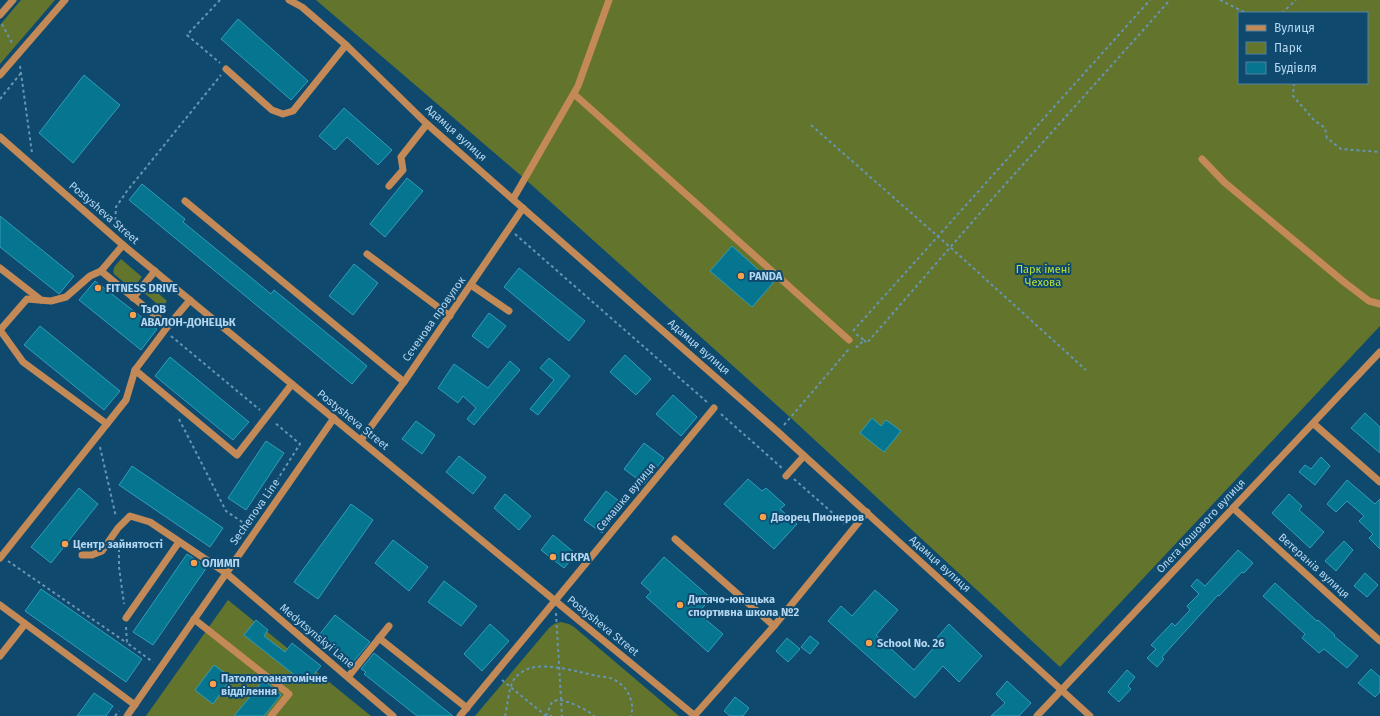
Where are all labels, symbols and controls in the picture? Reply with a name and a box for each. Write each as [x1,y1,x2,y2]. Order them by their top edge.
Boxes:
legend [1238,12,1368,84]
text: Вулиця [1274,21,1315,35]
text: Парк [1274,41,1303,55]
text: Будівля [1274,61,1317,75]
street label: Адамця вулиця [423,102,489,164]
street label: Postysheva Street [66,179,142,247]
park label: Парк імені Чехова [1016,263,1070,289]
place label: PANDA [749,270,783,283]
marker: PANDA [736,271,746,281]
street label: Сєченова провулок [400,274,468,364]
place label: FITNESS DRIVE [106,282,178,295]
marker: FITNESS DRIVE [93,283,103,293]
place label: ТзОВ АВАЛОН-ДОНЕЦЬК [140,303,236,329]
marker: ТзОВ АВАЛОН-ДОНЕЦЬК [128,310,138,320]
street label: Адамця вулиця [665,317,733,377]
street label: Postysheva Street [315,387,391,453]
street label: Семашка вулиця [594,460,658,534]
street label: Sechenova Line [227,476,283,548]
street label: Олега Кошового вулиця [1154,476,1248,576]
place label: Дворец Пионеров [770,511,864,524]
marker: Дворец Пионеров [758,512,768,522]
street label: Ветеранів вулиця [1276,531,1352,601]
street label: Адамця вулиця [907,533,973,595]
place label: Центр зайнятості [73,538,163,551]
marker: Центр зайнятості [60,539,70,549]
place label: ІСКРА [561,551,590,564]
marker: ІСКРА [548,552,558,562]
place label: ОЛИМП [202,557,240,570]
marker: ОЛИМП [189,558,199,568]
street label: Postysheva Street [565,593,641,659]
place label: Дитячо-юнацька спортивна школа №2 [687,593,799,619]
marker: Дитячо-юнацька спортивна школа №2 [675,600,685,610]
street label: Medytsynskyi Lane [277,601,357,671]
place label: School No. 26 [877,637,944,650]
marker: School No. 26 [864,638,874,648]
place label: Патологоанатомічне відділення [221,672,328,698]
marker: Патологоанатомічне відділення [208,679,218,689]

